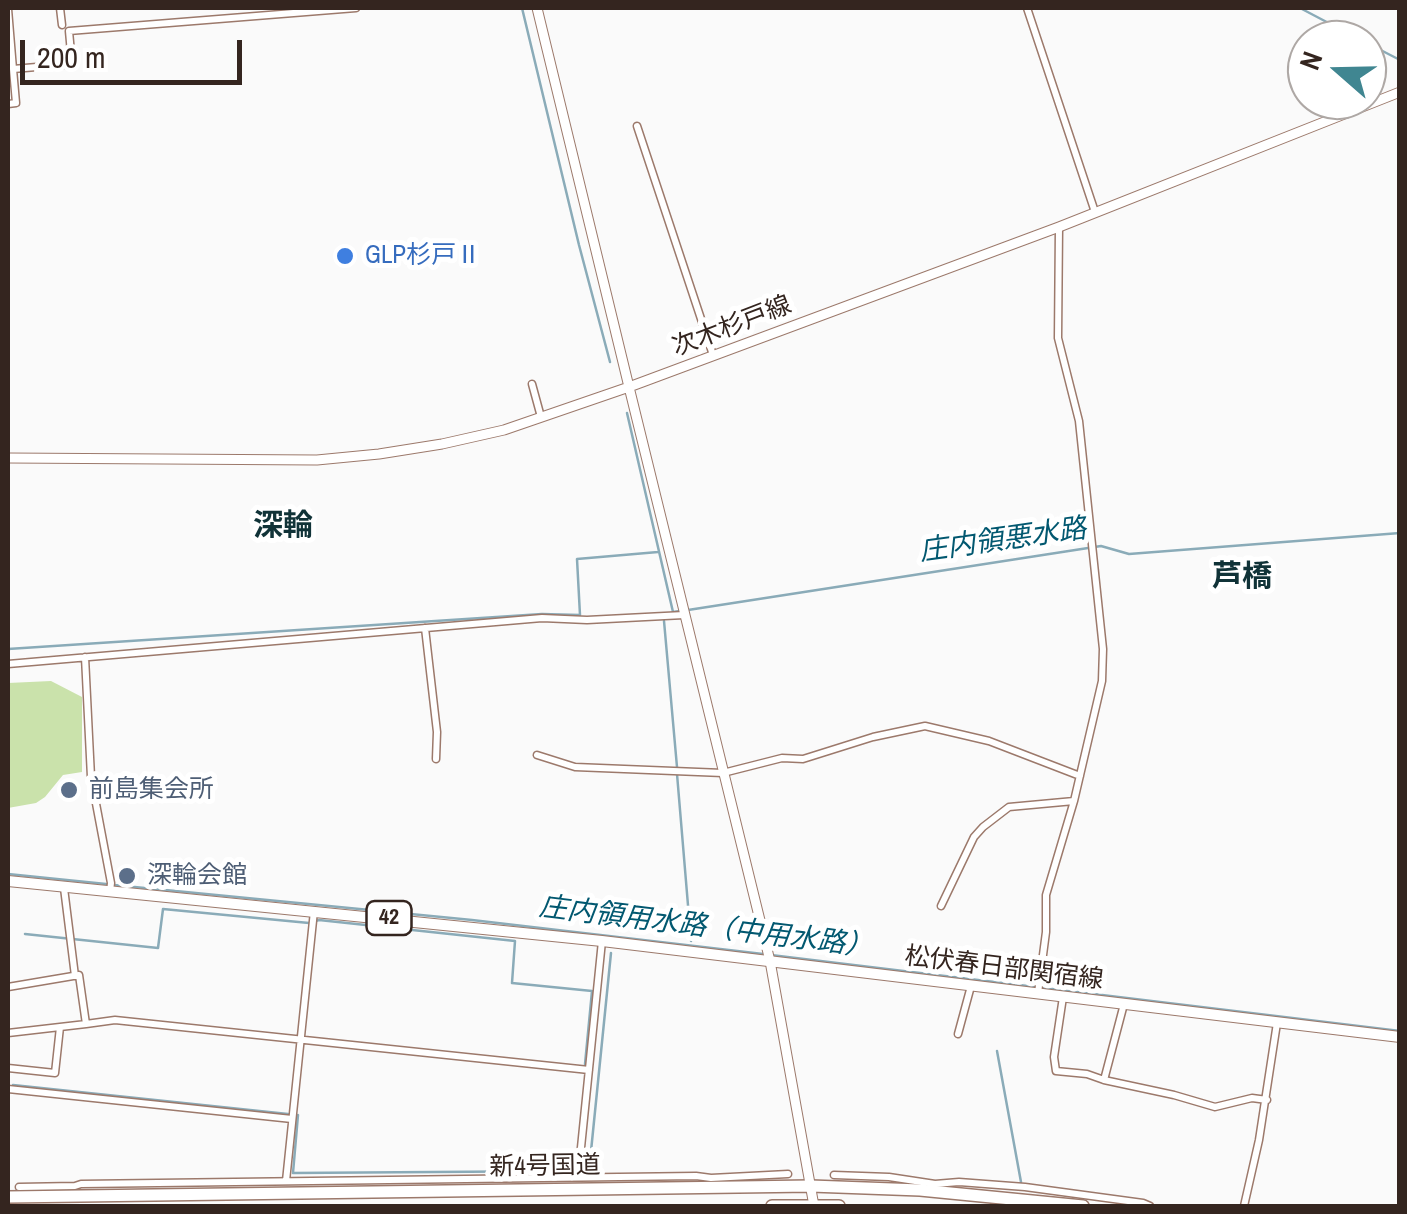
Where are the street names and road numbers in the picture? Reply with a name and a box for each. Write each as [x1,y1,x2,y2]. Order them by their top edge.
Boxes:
street label: 次木杉戸線 [668,291,796,363]
road number: 42 [366,901,412,935]
street label: 松伏春日部関宿線 [903,942,1105,996]
street label: 新4号国道 [489,1151,601,1183]

